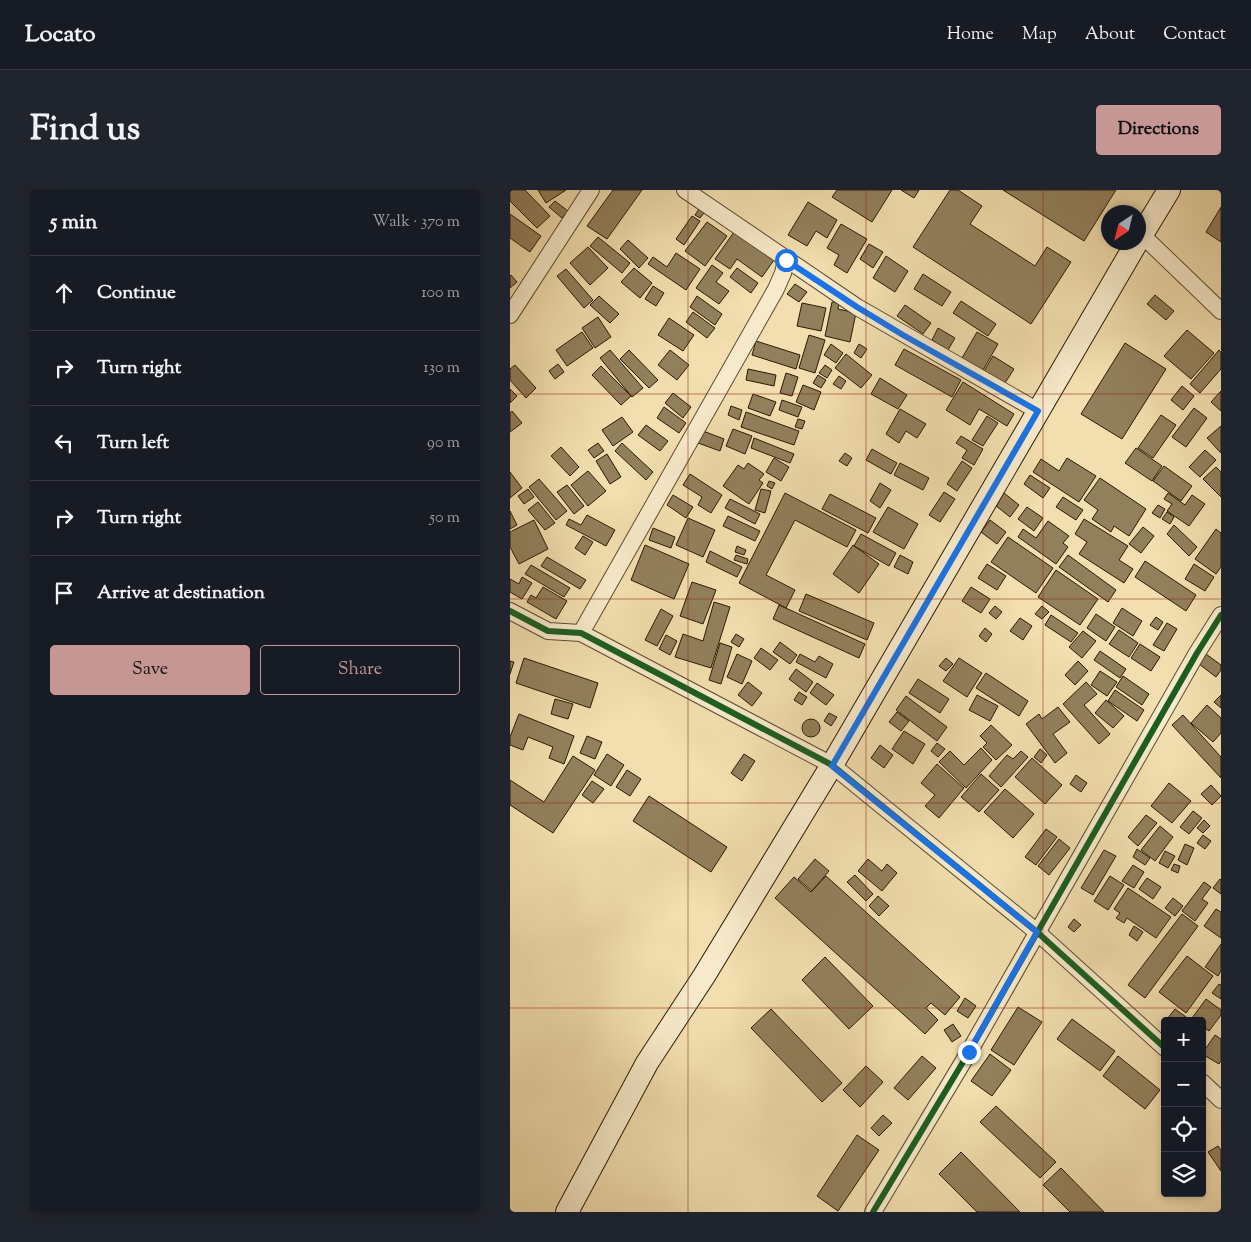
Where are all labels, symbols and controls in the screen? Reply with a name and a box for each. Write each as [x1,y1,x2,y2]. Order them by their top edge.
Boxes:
text: Locato [25,18,96,52]
text: Home [947,22,994,48]
text: Map [1022,22,1057,48]
text: About [1085,22,1135,48]
text: Contact [1163,22,1226,48]
text: Find us [30,105,140,156]
button: Directions [1096,105,1221,155]
north arrow [1101,205,1146,250]
text: 5 min [50,208,97,238]
text: Walk · 370 m [372,211,460,234]
route start [775,249,798,272]
icon: ahead [50,279,78,307]
text: Continue [97,280,176,307]
text: 100 m [421,282,460,305]
icon: right [50,354,78,382]
text: Turn right [97,355,181,382]
text: 130 m [423,357,460,380]
icon: left [50,429,78,457]
text: Turn left [97,430,169,457]
text: 90 m [427,432,460,455]
icon: right [50,504,78,532]
text: Turn right [97,505,181,532]
text: 50 m [429,507,460,530]
icon: arrive [50,579,78,607]
text: Arrive at destination [97,580,265,607]
button: Save [50,645,250,695]
button: Share [260,645,460,695]
map controls [1161,1017,1206,1197]
button: + [1161,1017,1206,1062]
route end [958,1041,981,1064]
button: − [1161,1062,1206,1107]
button: locate [1161,1107,1206,1152]
button: layers [1161,1152,1206,1197]

